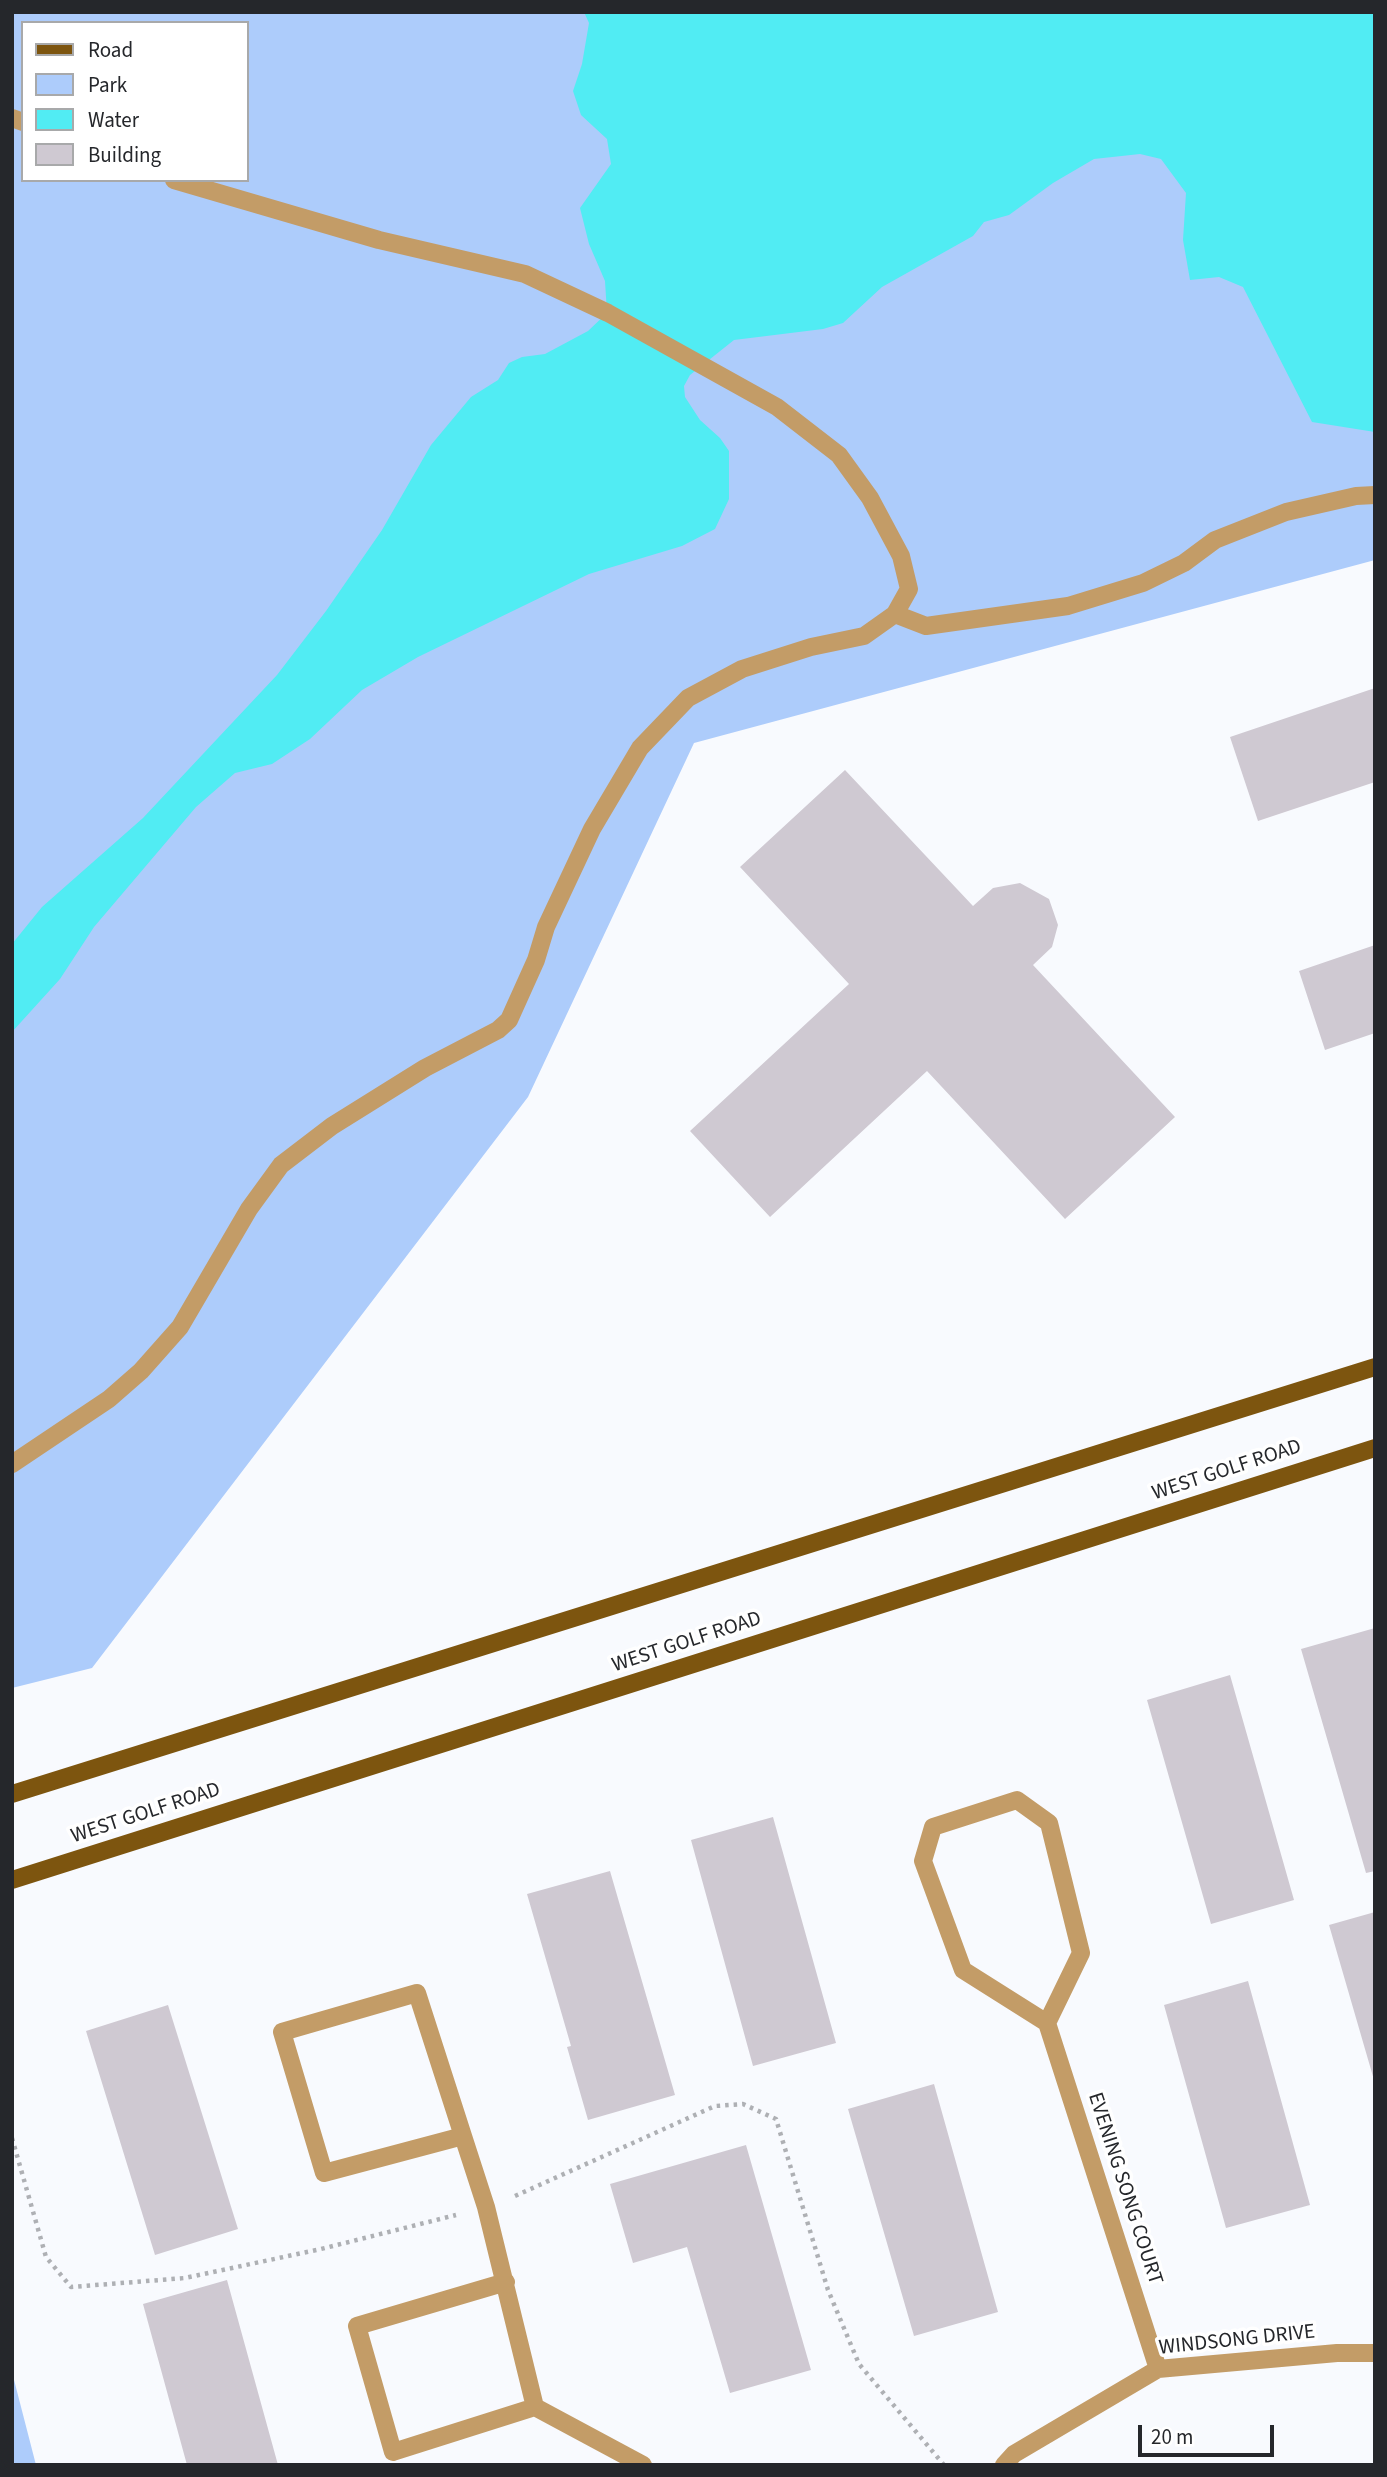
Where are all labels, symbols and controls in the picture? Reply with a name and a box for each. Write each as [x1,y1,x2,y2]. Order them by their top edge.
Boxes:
legend [21,21,248,182]
text: Road [88,35,133,65]
text: Park [88,70,127,100]
text: Water [88,105,139,135]
text: Building [88,140,161,170]
street label: WEST GOLF ROAD [1149,1435,1305,1507]
street label: WEST GOLF ROAD [609,1607,765,1679]
street label: WEST GOLF ROAD [68,1778,224,1850]
street label: EVENING SONG COURT [1081,2090,1167,2288]
street label: WINDSONG DRIVE [1158,2320,1316,2362]
scale bar [1142,2410,1278,2454]
text: 20 m [1151,2422,1193,2452]

